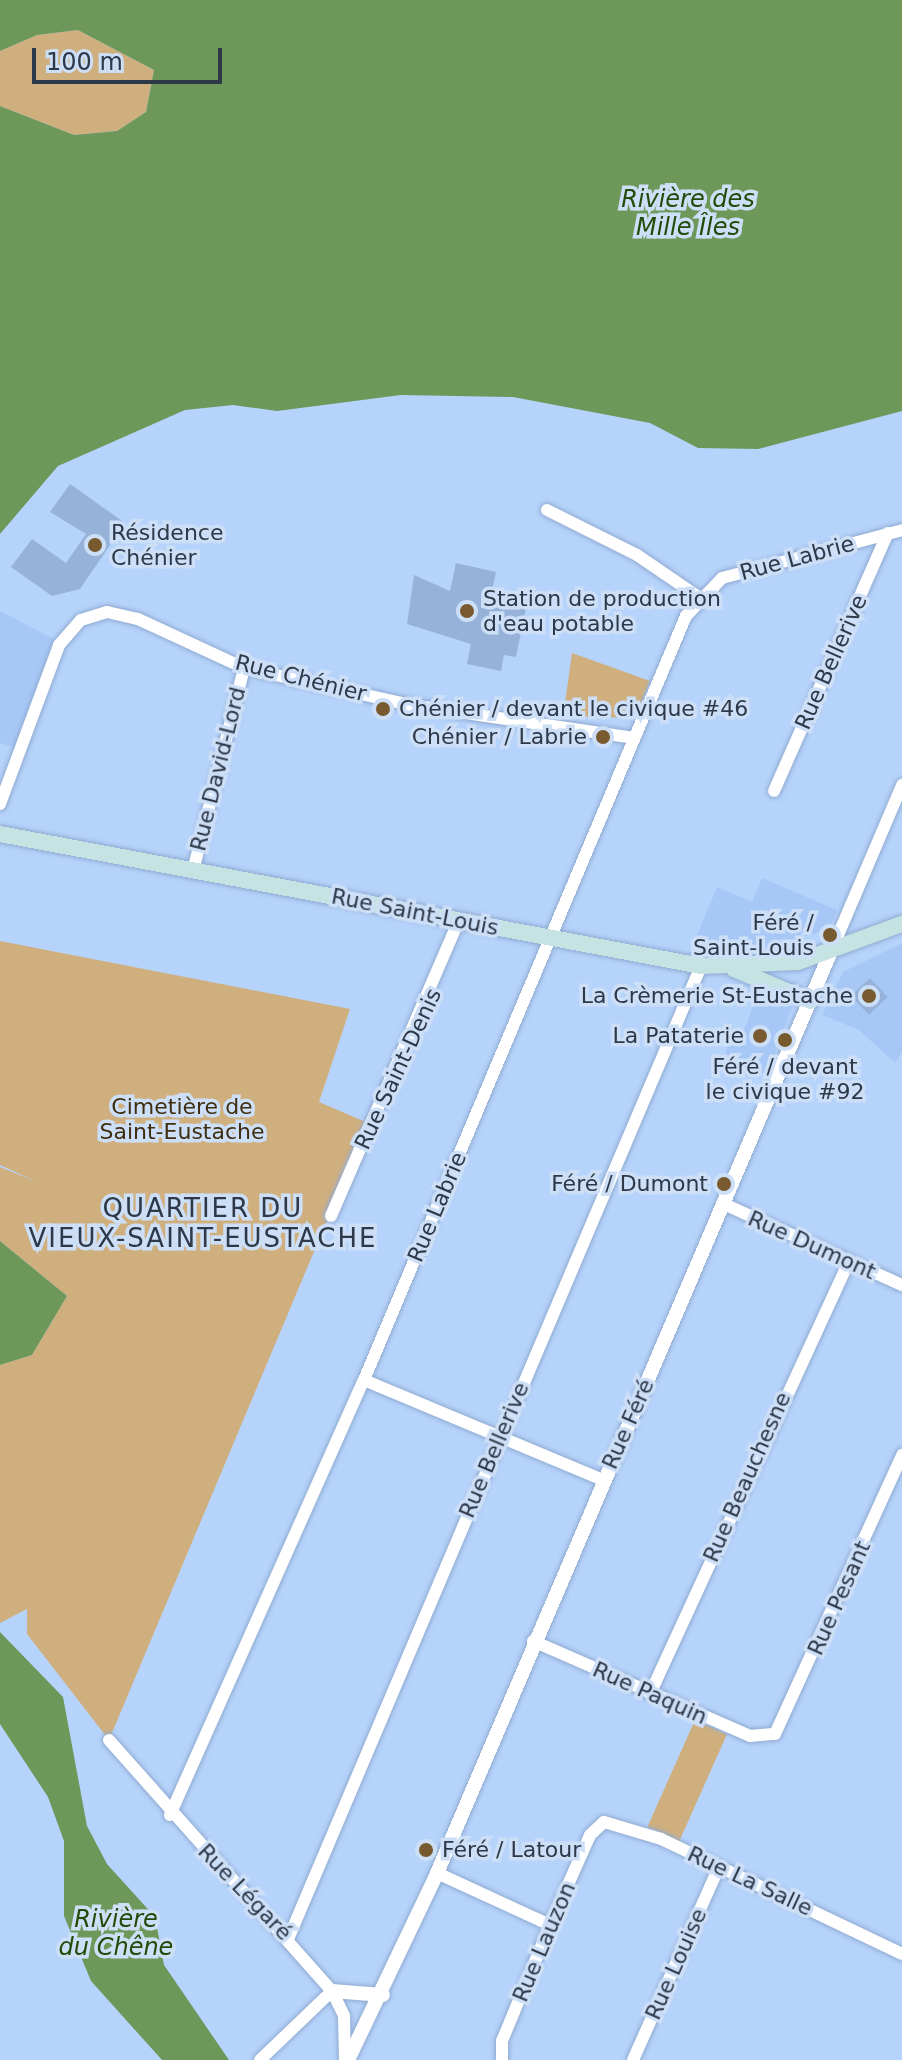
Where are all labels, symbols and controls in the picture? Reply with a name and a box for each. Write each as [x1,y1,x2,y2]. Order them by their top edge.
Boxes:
scale bar [36,32,226,82]
text: 100 m [46,48,123,76]
water label: Rivière des Mille Îles [621,186,755,242]
place label: Résidence Chénier [111,519,223,570]
street label: Rue Labrie [737,530,857,586]
marker: Résidence Chénier [86,536,104,554]
place label: Station de production d'eau potable [483,585,721,636]
street label: Rue Bellerive [789,590,873,734]
marker: Station de production d'eau potable [458,602,476,620]
street label: Rue Chénier [233,649,369,707]
street label: Rue David-Lord [185,684,251,854]
place label: Chénier / devant le civique #46 [399,696,748,722]
marker: Chénier / devant le civique #46 [374,700,392,718]
place label: Chénier / Labrie [412,724,587,750]
marker: Chénier / Labrie [594,728,612,746]
street label: Rue Saint-Louis [329,883,501,941]
place label: Féré / Saint-Louis [693,909,814,960]
marker: Féré / Saint-Louis [821,926,839,944]
place label: La Crèmerie St-Eustache [581,983,853,1009]
street label: Rue Saint-Denis [349,984,447,1154]
marker: La Crèmerie St-Eustache [860,987,878,1005]
place label: La Pataterie [613,1023,744,1049]
marker: La Pataterie [751,1027,769,1045]
marker: Féré / devant le civique #92 [776,1031,794,1049]
place label: Féré / devant le civique #92 [706,1053,864,1104]
park label: Cimetière de Saint-Eustache [99,1093,265,1144]
street label: Rue Labrie [402,1148,472,1266]
place label: Féré / Dumont [551,1171,708,1197]
marker: Féré / Dumont [715,1175,733,1193]
district label: QUARTIER DU VIEUX-SAINT-EUSTACHE [29,1193,377,1254]
street label: Rue Dumont [744,1205,880,1285]
street label: Rue Féré [596,1375,660,1473]
street label: Rue Bellerive [454,1378,534,1522]
street label: Rue Beauchesne [698,1388,796,1566]
street label: Rue Pesant [802,1537,876,1659]
street label: Rue Paquin [589,1656,711,1730]
place label: Féré / Latour [442,1837,581,1863]
street label: Rue Légaré [193,1838,297,1946]
marker: Féré / Latour [417,1841,435,1859]
street label: Rue La Salle [683,1841,817,1921]
street label: Rue Lauzon [507,1878,581,2006]
street label: Rue Louise [640,1904,712,2024]
water label: Rivière du Chêne [59,1906,173,1962]

